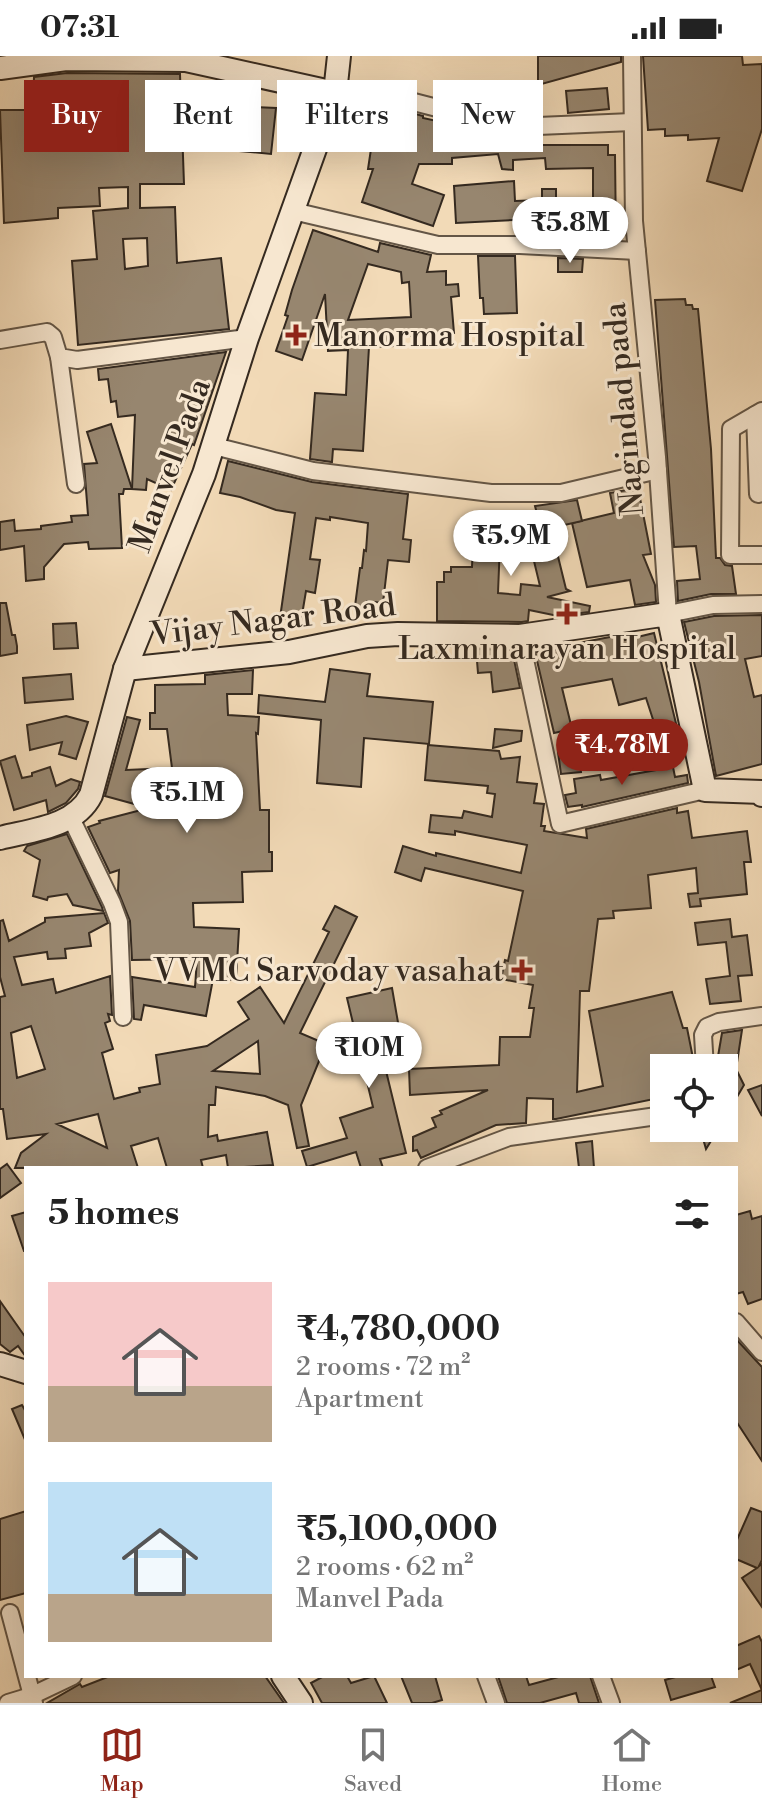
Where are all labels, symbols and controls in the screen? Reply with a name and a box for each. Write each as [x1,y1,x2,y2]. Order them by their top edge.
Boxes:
text: 07:31 [40,9,119,47]
chip: Buy [24,80,129,152]
chip: Rent [145,80,261,152]
chip: Filters [277,80,417,152]
chip: New [433,80,543,152]
pin: ₹5.8M [514,197,626,265]
text: ₹5.8M [530,207,610,239]
street label: Nagindad pada [595,300,653,517]
place label: Manorma Hospital [314,316,585,356]
marker: Manorma Hospital [285,324,307,346]
street label: Manvel Pada [120,372,220,558]
pin: ₹5.9M [455,510,567,578]
text: ₹5.9M [471,520,551,552]
street label: Vijay Nagar Road [147,585,398,655]
marker: Laxminarayan Hospital [556,603,578,625]
place label: Laxminarayan Hospital [398,629,737,669]
pin: ₹4.78M [557,719,687,787]
text: ₹4.78M [574,729,670,761]
pin: ₹5.1M [131,767,243,835]
text: ₹5.1M [149,777,225,809]
place label: VVMC Sarvoday vasahat [153,951,504,991]
marker: VVMC Sarvoday vasahat [511,959,533,981]
pin: ₹10M [322,1022,416,1090]
text: ₹10M [334,1032,404,1064]
map controls [650,1054,738,1142]
button: locate [650,1054,738,1142]
icon: filters [670,1192,714,1236]
text: 5 homes [48,1193,179,1235]
text: ₹4,780,000 [296,1309,500,1351]
icon: home [112,1314,208,1410]
text: 2 rooms · 72 m² [296,1351,470,1383]
text: Apartment [296,1383,424,1415]
text: ₹5,100,000 [296,1509,498,1551]
icon: home [112,1514,208,1610]
text: 2 rooms · 62 m² [296,1551,473,1583]
text: Manvel Pada [296,1583,444,1615]
tab: Map [100,1723,144,1798]
tab: Saved [344,1723,402,1798]
tab: Home [602,1723,662,1798]

